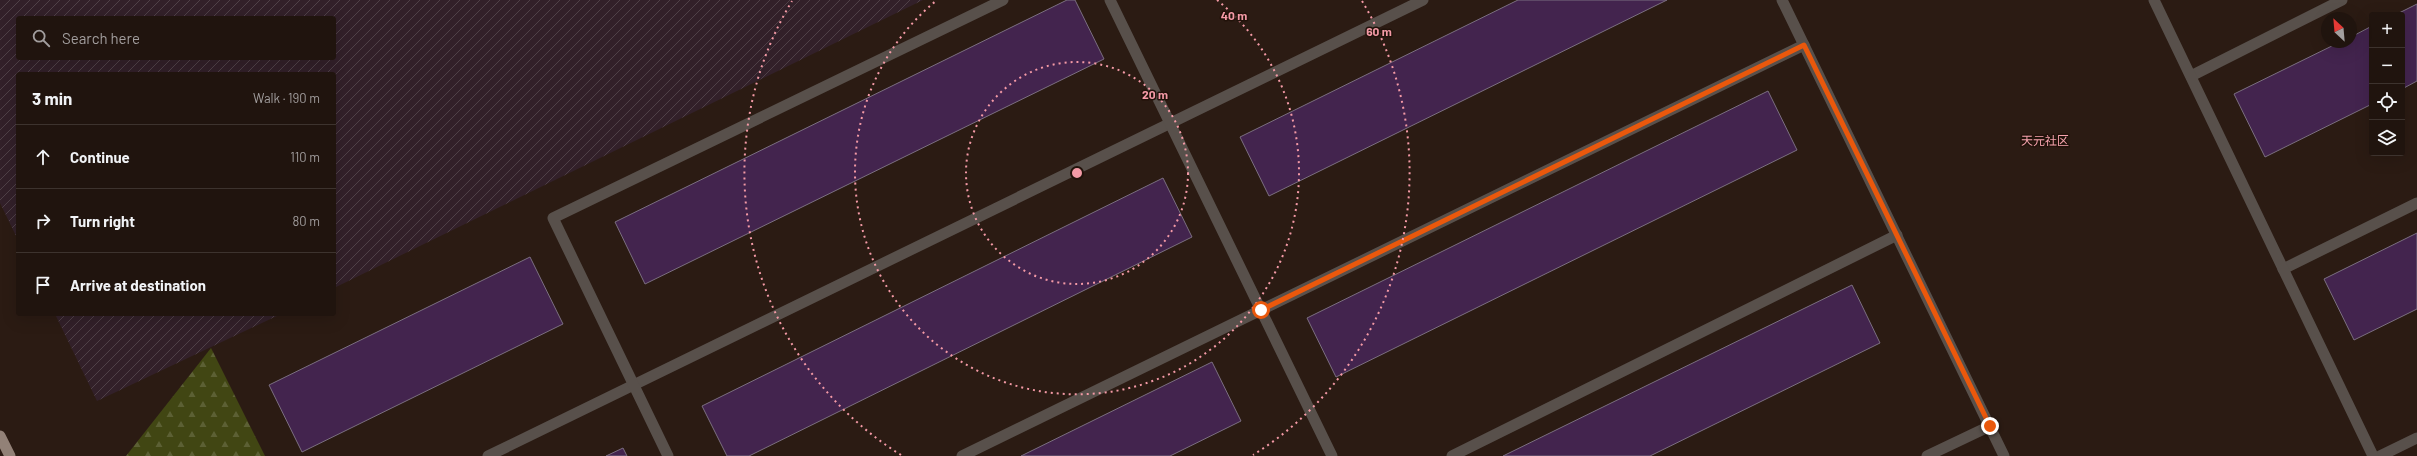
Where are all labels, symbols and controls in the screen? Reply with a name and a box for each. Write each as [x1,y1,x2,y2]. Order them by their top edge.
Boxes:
text: 40 m [1221,8,1247,22]
north arrow [2321,12,2357,48]
map controls [2369,12,2405,156]
button: + [2369,12,2405,48]
search box [16,16,336,60]
text: 60 m [1366,24,1392,38]
icon: search [30,27,52,49]
text: Search here [62,29,140,47]
button: − [2369,48,2405,84]
button: locate [2369,84,2405,120]
text: 20 m [1142,87,1168,101]
text: 3 min [32,88,72,108]
text: Walk · 190 m [253,90,320,106]
button: layers [2369,120,2405,156]
district label: 天元社区 [2021,133,2069,147]
icon: ahead [32,146,54,168]
text: Continue [70,148,130,166]
text: 110 m [290,149,320,165]
centre of rings [1070,166,1084,180]
icon: right [32,210,54,232]
text: Turn right [70,212,135,230]
text: 80 m [293,213,320,229]
icon: arrive [32,274,54,296]
text: Arrive at destination [70,276,206,294]
route start [1252,301,1270,319]
route end [1981,417,1999,435]

